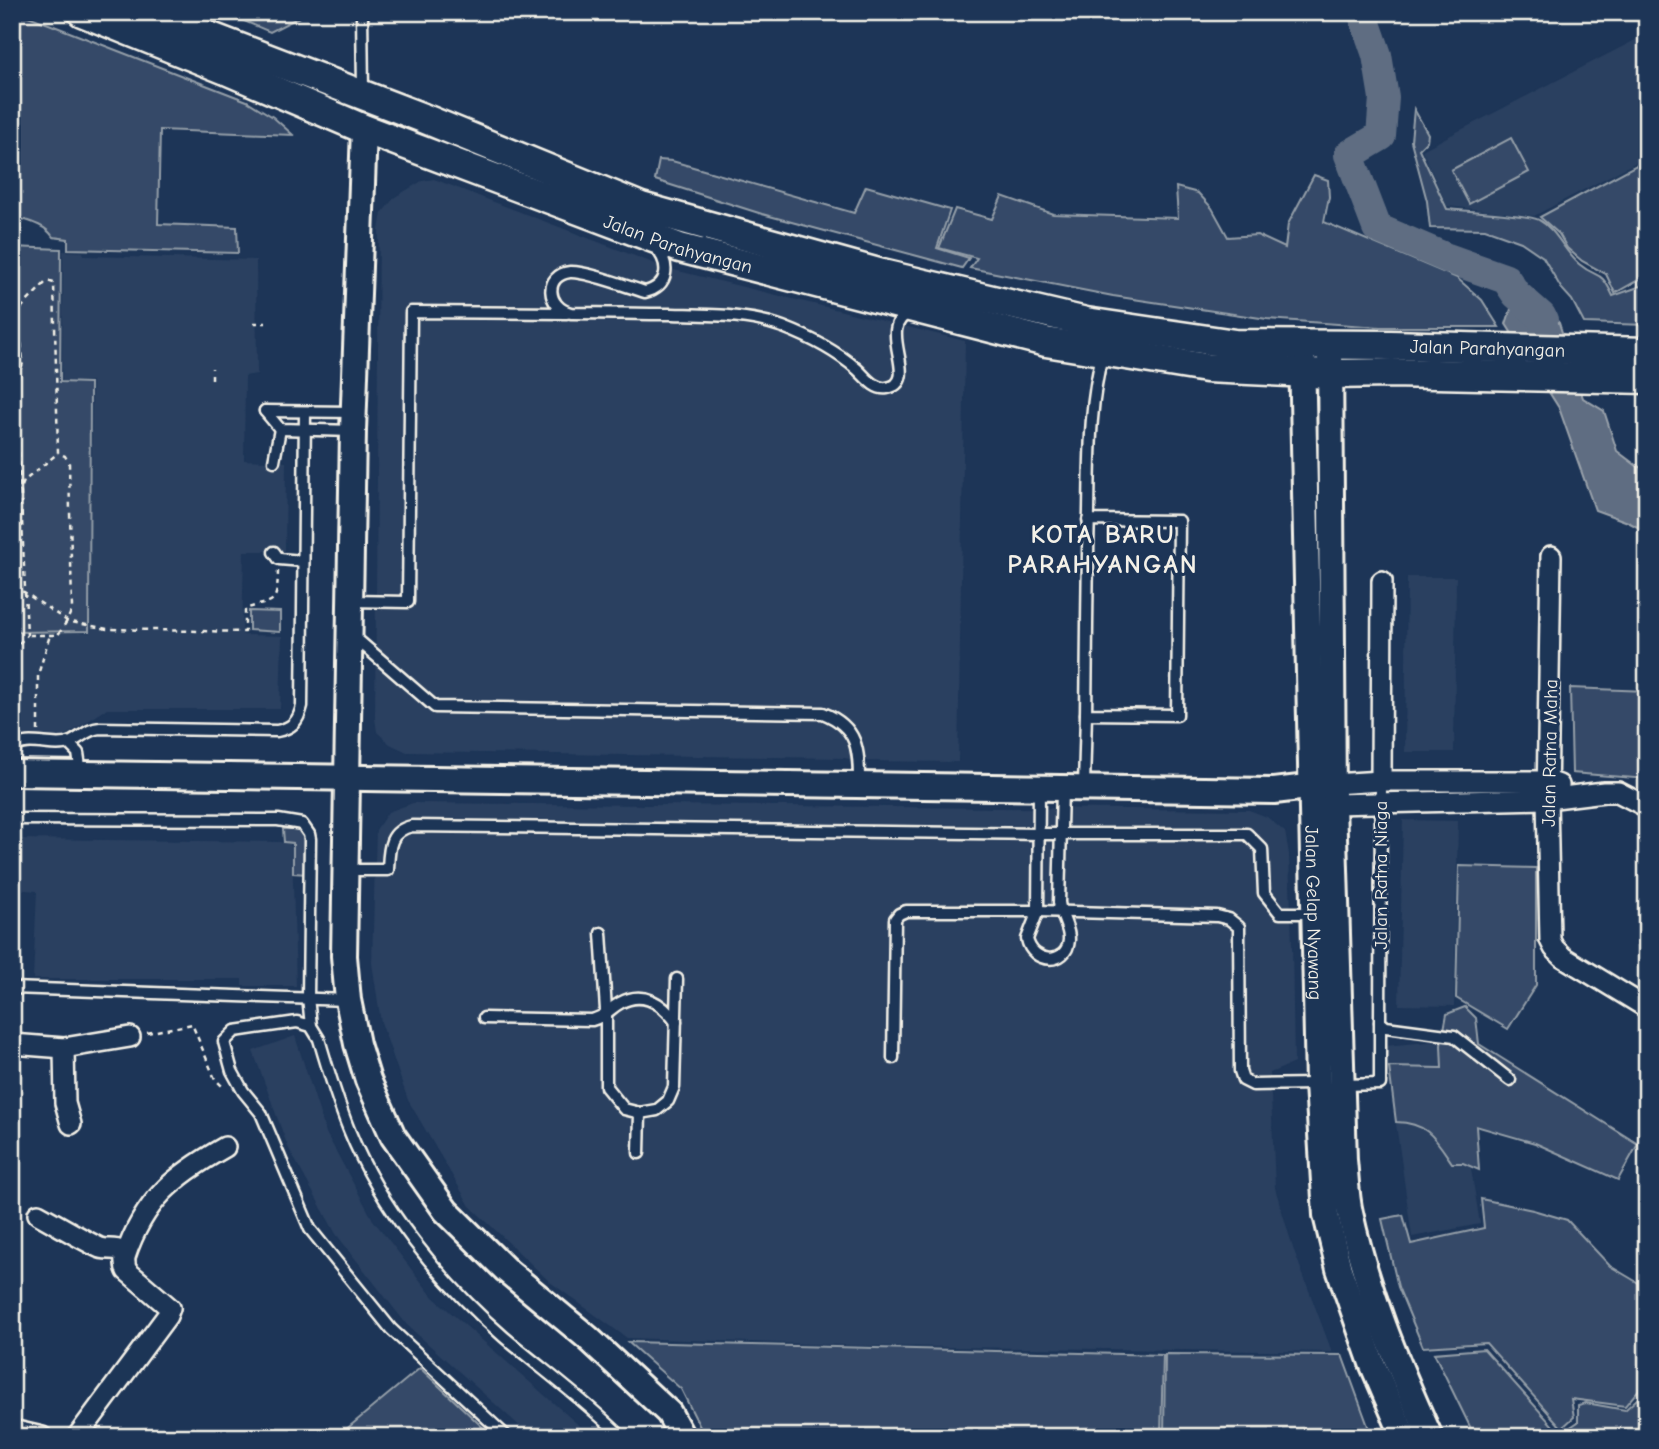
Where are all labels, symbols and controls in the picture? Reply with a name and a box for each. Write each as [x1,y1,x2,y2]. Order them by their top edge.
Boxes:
street label: Jalan Parahyangan [600,210,755,278]
street label: Jalan Parahyangan [1410,336,1565,362]
district label: KOTA BARU PARAHYANGAN [1007,520,1199,580]
street label: Jalan Ratna Maha [1538,679,1562,827]
street label: Jalan Ratna Niaga [1370,801,1392,949]
street label: Jalan Gelap Nyawang [1300,825,1326,1001]

